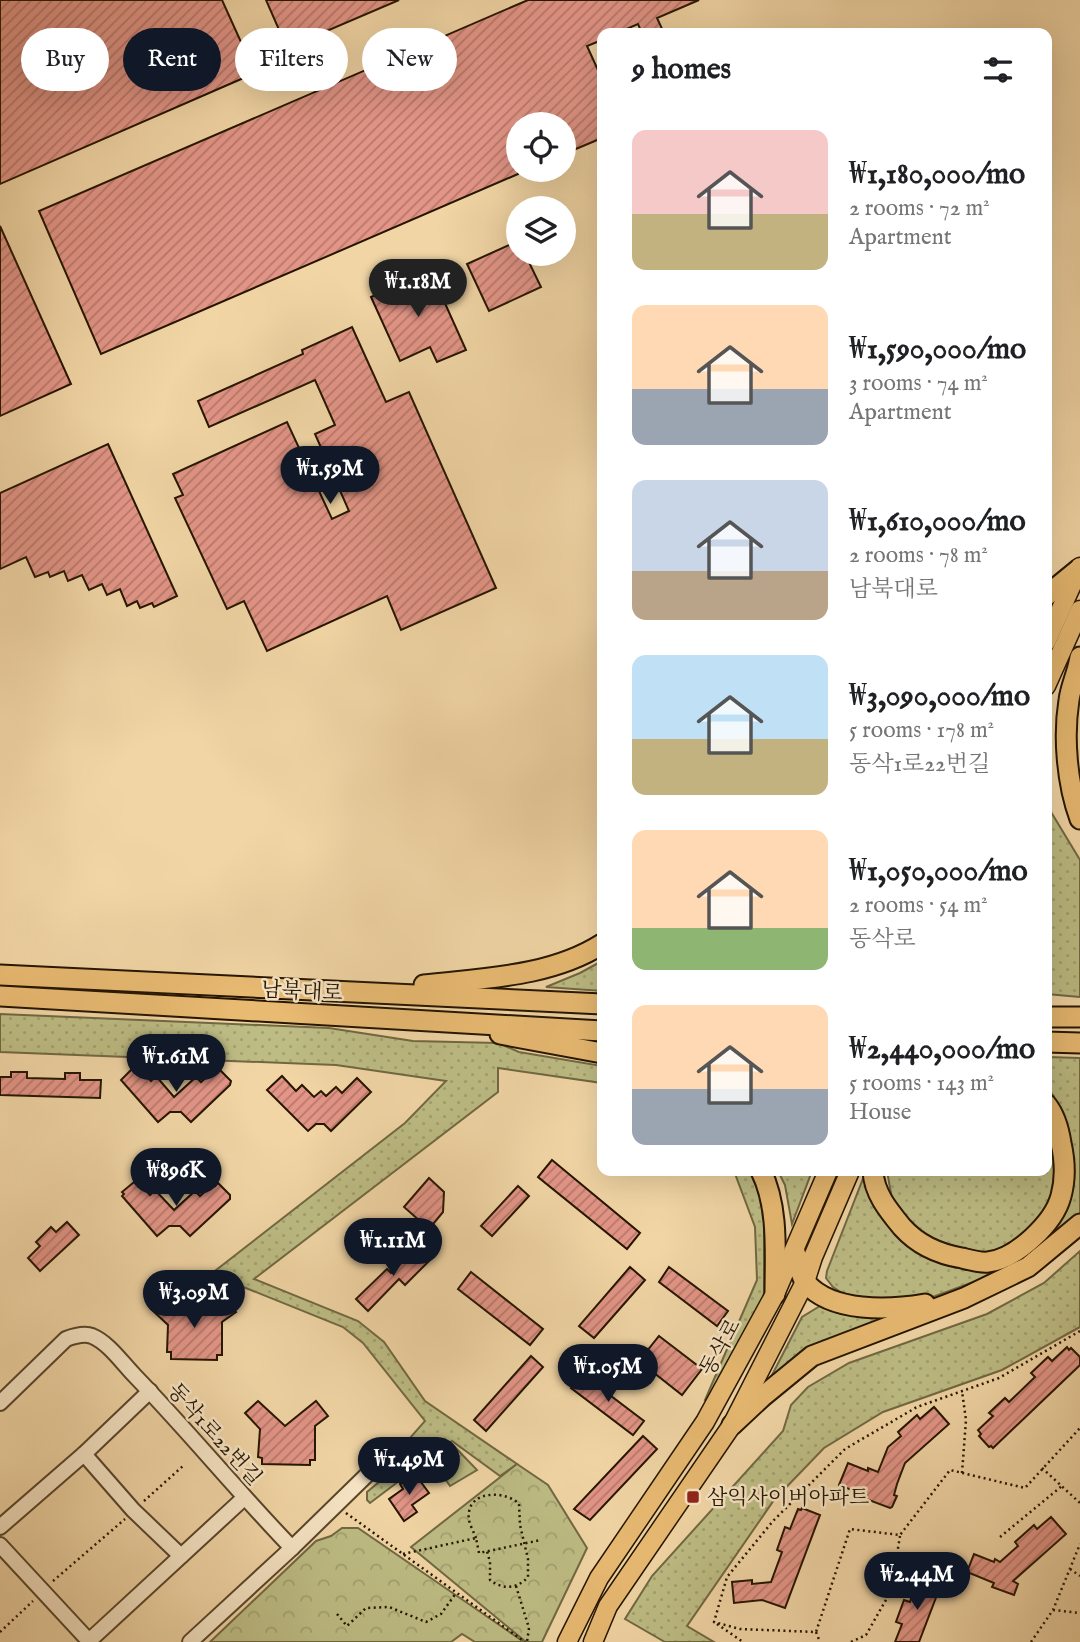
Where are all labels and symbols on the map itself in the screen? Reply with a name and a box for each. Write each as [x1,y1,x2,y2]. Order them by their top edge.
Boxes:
pin: ₩1.18M [361,260,475,319]
pin: ₩1.59M [273,447,387,506]
street label: 남북대로 [261,977,343,1008]
pin: ₩1.61M [119,1034,233,1094]
pin: ₩896K [127,1148,225,1208]
pin: ₩1.11M [336,1218,450,1278]
pin: ₩3.09M [137,1270,251,1330]
street label: 동삭로 [695,1315,748,1381]
pin: ₩1.05M [551,1344,665,1404]
street label: 동삭1로22번길 [161,1378,267,1492]
pin: ₩1.49M [352,1438,466,1497]
place label: 삼익사이버아파트 [707,1485,869,1512]
marker: 삼익사이버아파트 [685,1489,701,1505]
pin: ₩2.44M [860,1552,974,1612]

